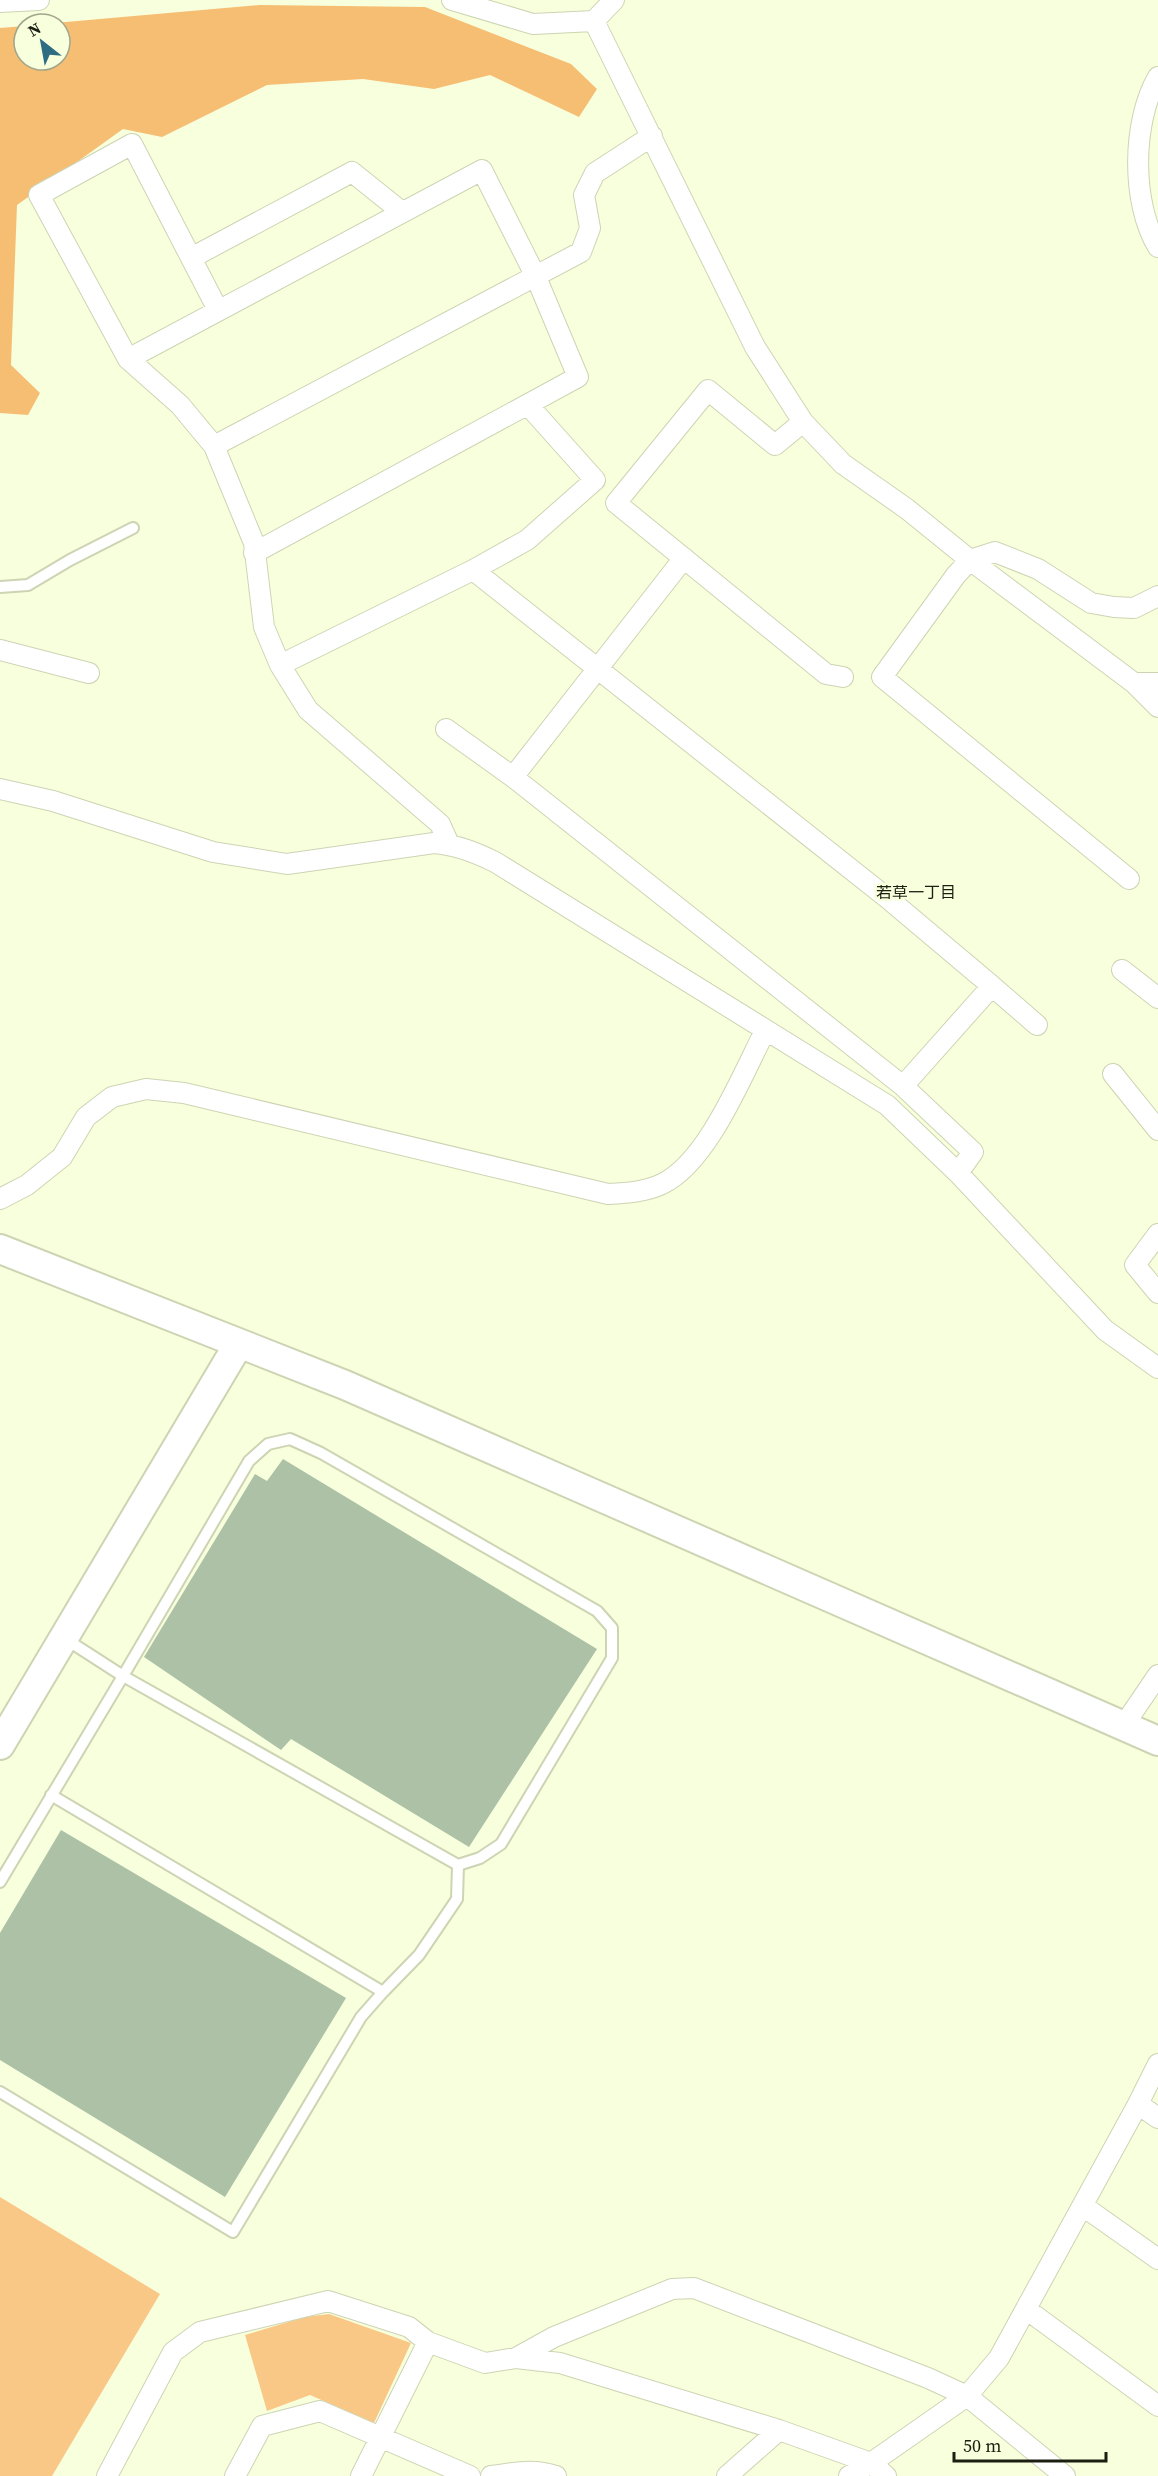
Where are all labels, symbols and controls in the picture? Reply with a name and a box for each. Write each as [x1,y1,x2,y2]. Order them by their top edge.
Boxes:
north arrow [12,12,72,72]
text: N [24,17,45,42]
district label: 若草一丁目 [876,881,956,903]
scale bar [954,2425,1106,2463]
text: 50 m [963,2433,1001,2458]

